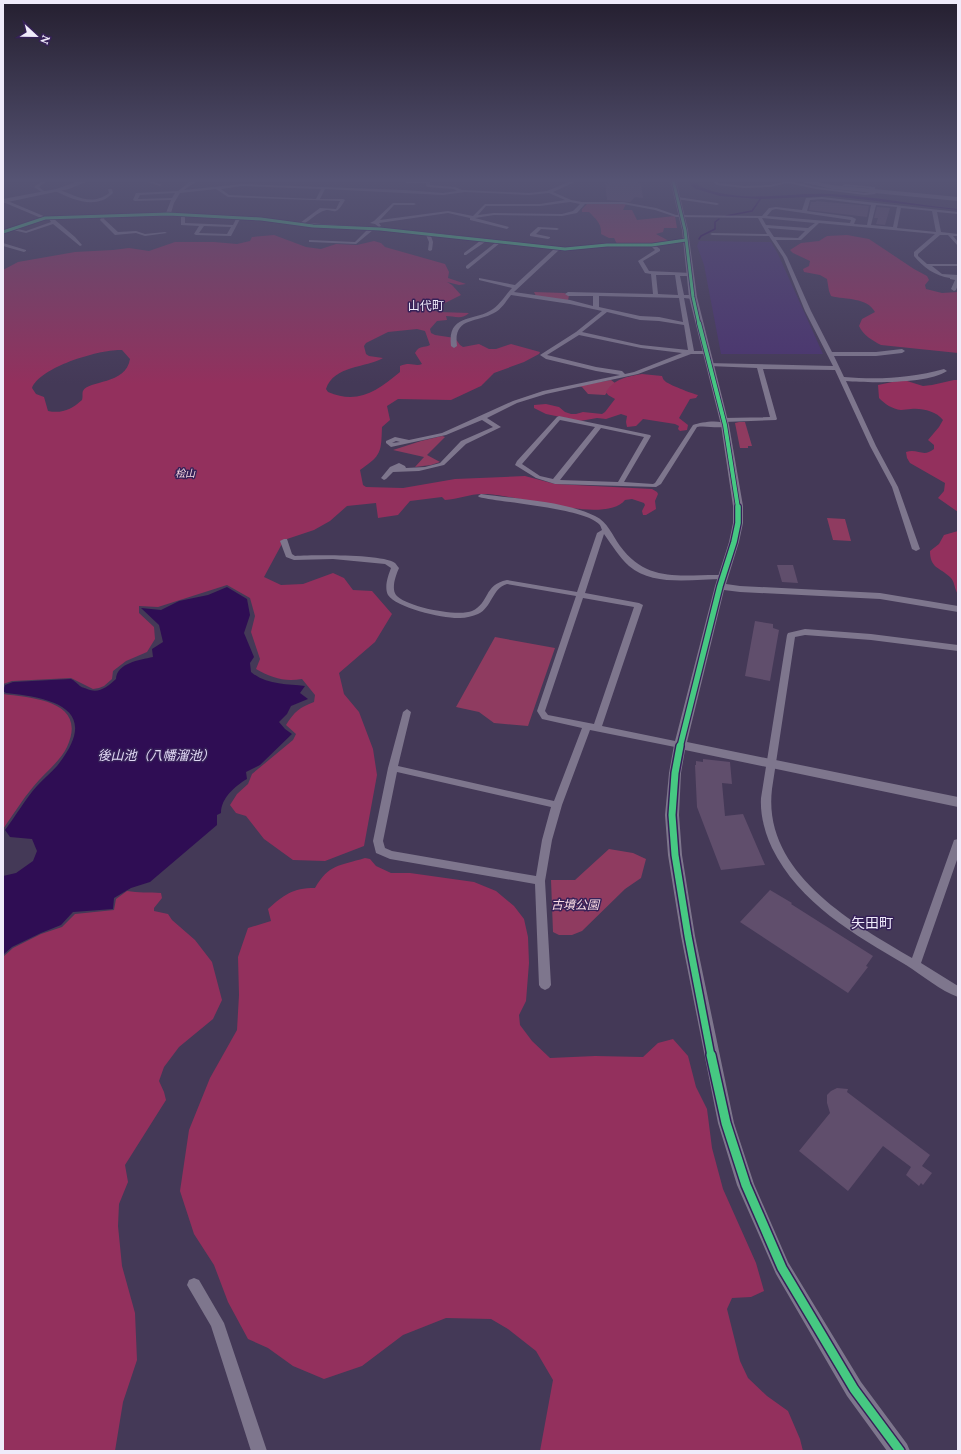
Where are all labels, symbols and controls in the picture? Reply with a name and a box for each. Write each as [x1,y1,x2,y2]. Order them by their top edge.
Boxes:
north arrow [16,16,56,56]
text: N [37,33,53,47]
district label: 山代町 [408,298,444,313]
park label: 桧山 [175,467,196,480]
water label: 後山池（八幡溜池） [97,747,215,764]
park label: 古墳公園 [551,897,601,912]
district label: 矢田町 [851,914,893,932]

